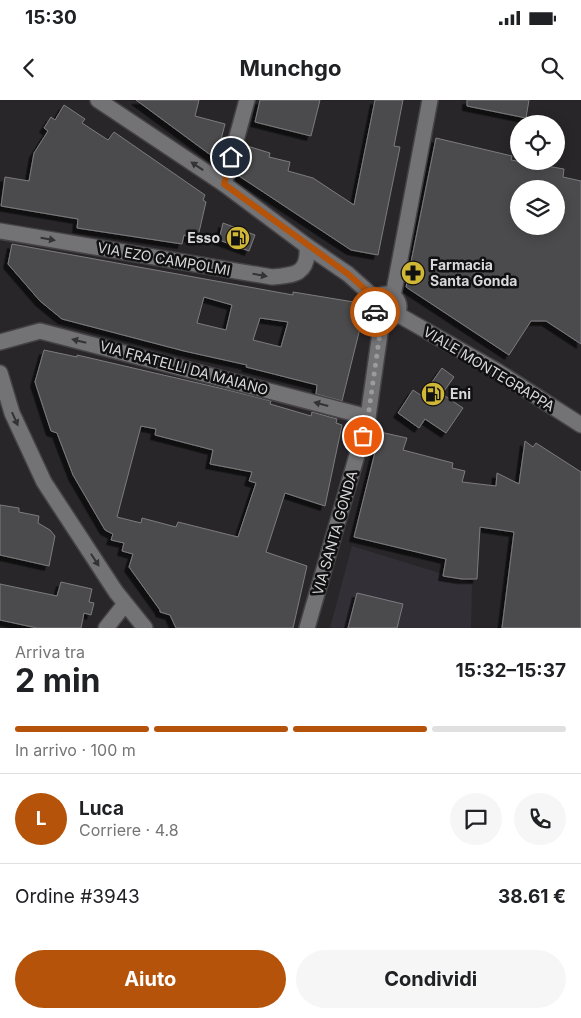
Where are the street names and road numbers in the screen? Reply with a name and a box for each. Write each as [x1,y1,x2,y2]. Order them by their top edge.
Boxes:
street label: VIA EZO CAMPOLMI [96,238,232,279]
street label: VIALE MONTEGRAPPA [420,323,558,415]
street label: VIA FRATELLI DA MAIANO [98,337,270,398]
street label: VIA SANTA GONDA [309,468,361,597]

